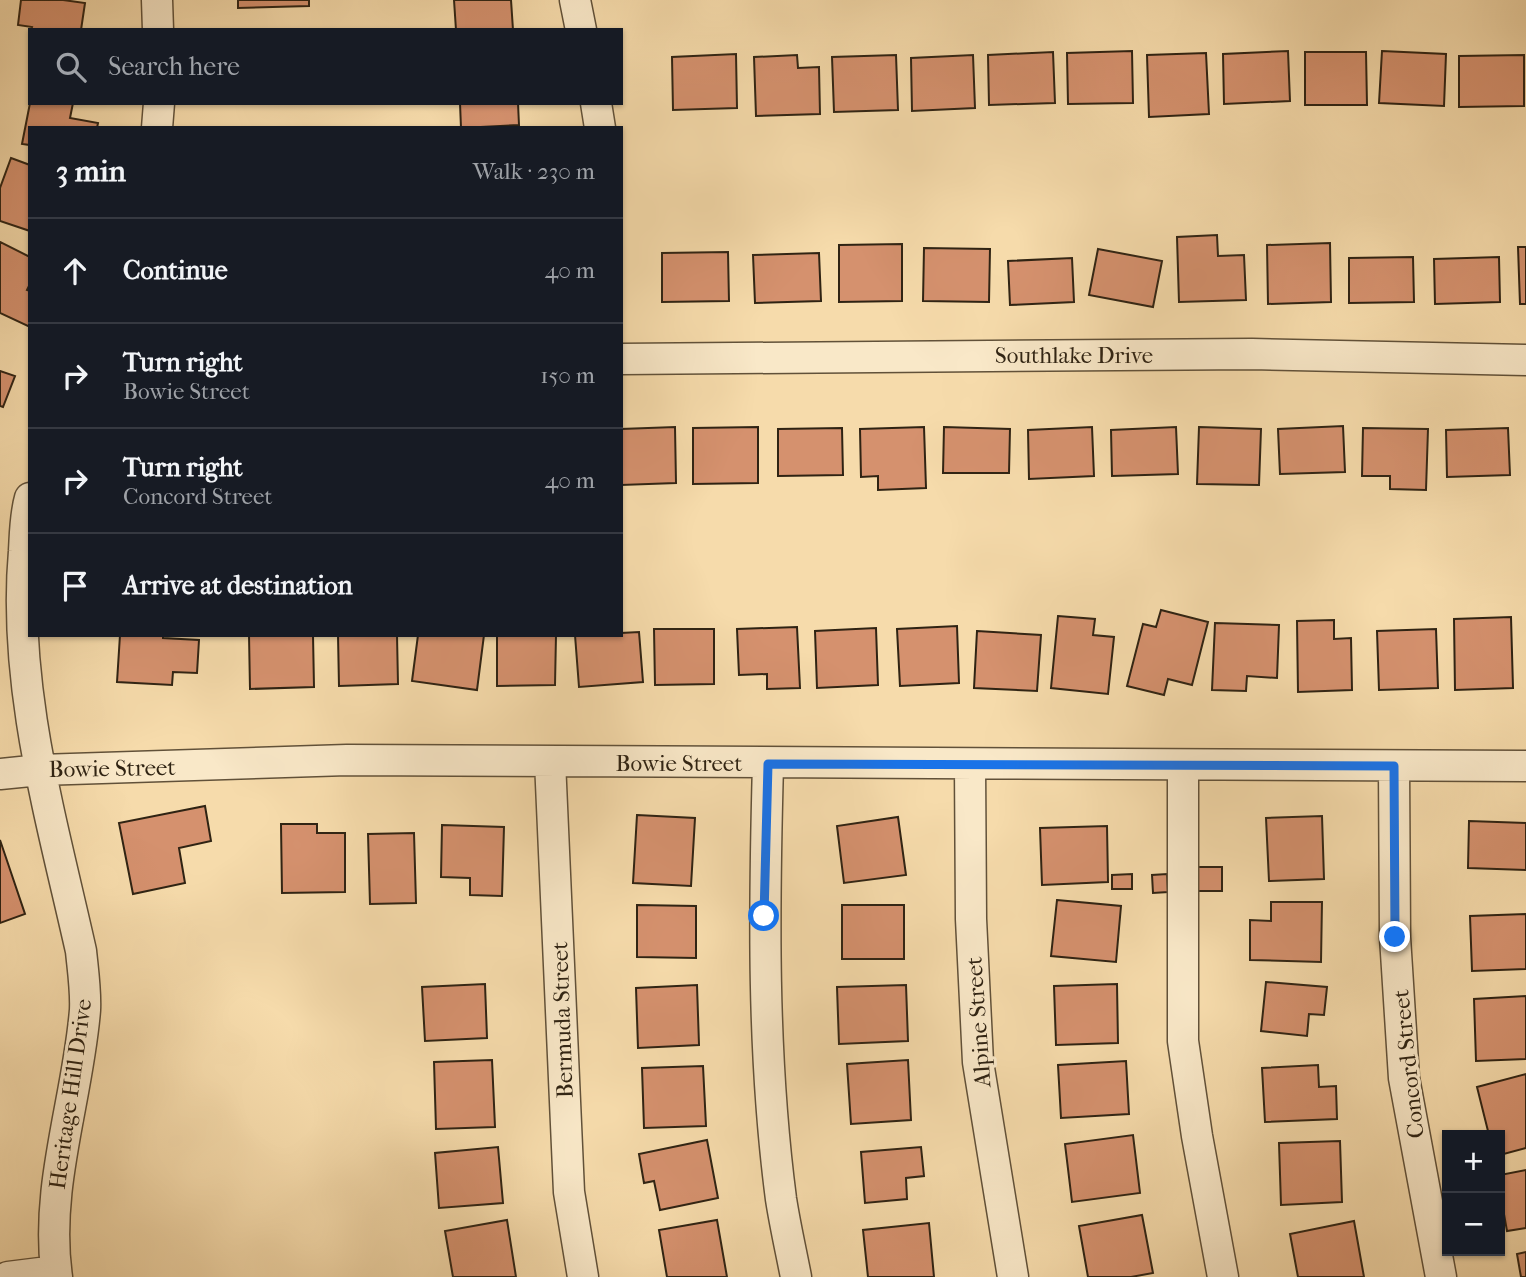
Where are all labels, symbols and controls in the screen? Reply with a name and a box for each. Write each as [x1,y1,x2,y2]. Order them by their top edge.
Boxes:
search box [28,28,623,105]
icon: search [52,48,90,86]
text: Search here [108,51,240,82]
text: 3 min [56,154,126,189]
text: Walk · 230 m [473,158,595,185]
icon: ahead [56,252,94,290]
text: Continue [123,255,228,286]
text: 40 m [545,257,595,284]
street label: Southlake Drive [995,342,1153,369]
text: Turn right [123,347,243,378]
icon: right [56,357,94,395]
text: 150 m [540,362,595,389]
text: Bowie Street [123,378,250,405]
text: Turn right [123,452,243,483]
icon: right [56,462,94,500]
text: 40 m [545,467,595,494]
text: Concord Street [123,483,273,510]
icon: arrive [56,567,94,605]
text: Arrive at destination [123,570,353,601]
street label: Bowie Street [616,750,742,777]
street label: Bowie Street [48,754,176,783]
route start [748,900,779,931]
route end [1379,921,1410,952]
street label: Bermuda Street [546,941,579,1099]
street label: Alpine Street [960,956,997,1089]
street label: Concord Street [1387,988,1430,1140]
street label: Heritage Hill Drive [44,997,97,1191]
map controls [1442,1130,1505,1256]
button: + [1442,1130,1505,1193]
button: − [1442,1193,1505,1256]

